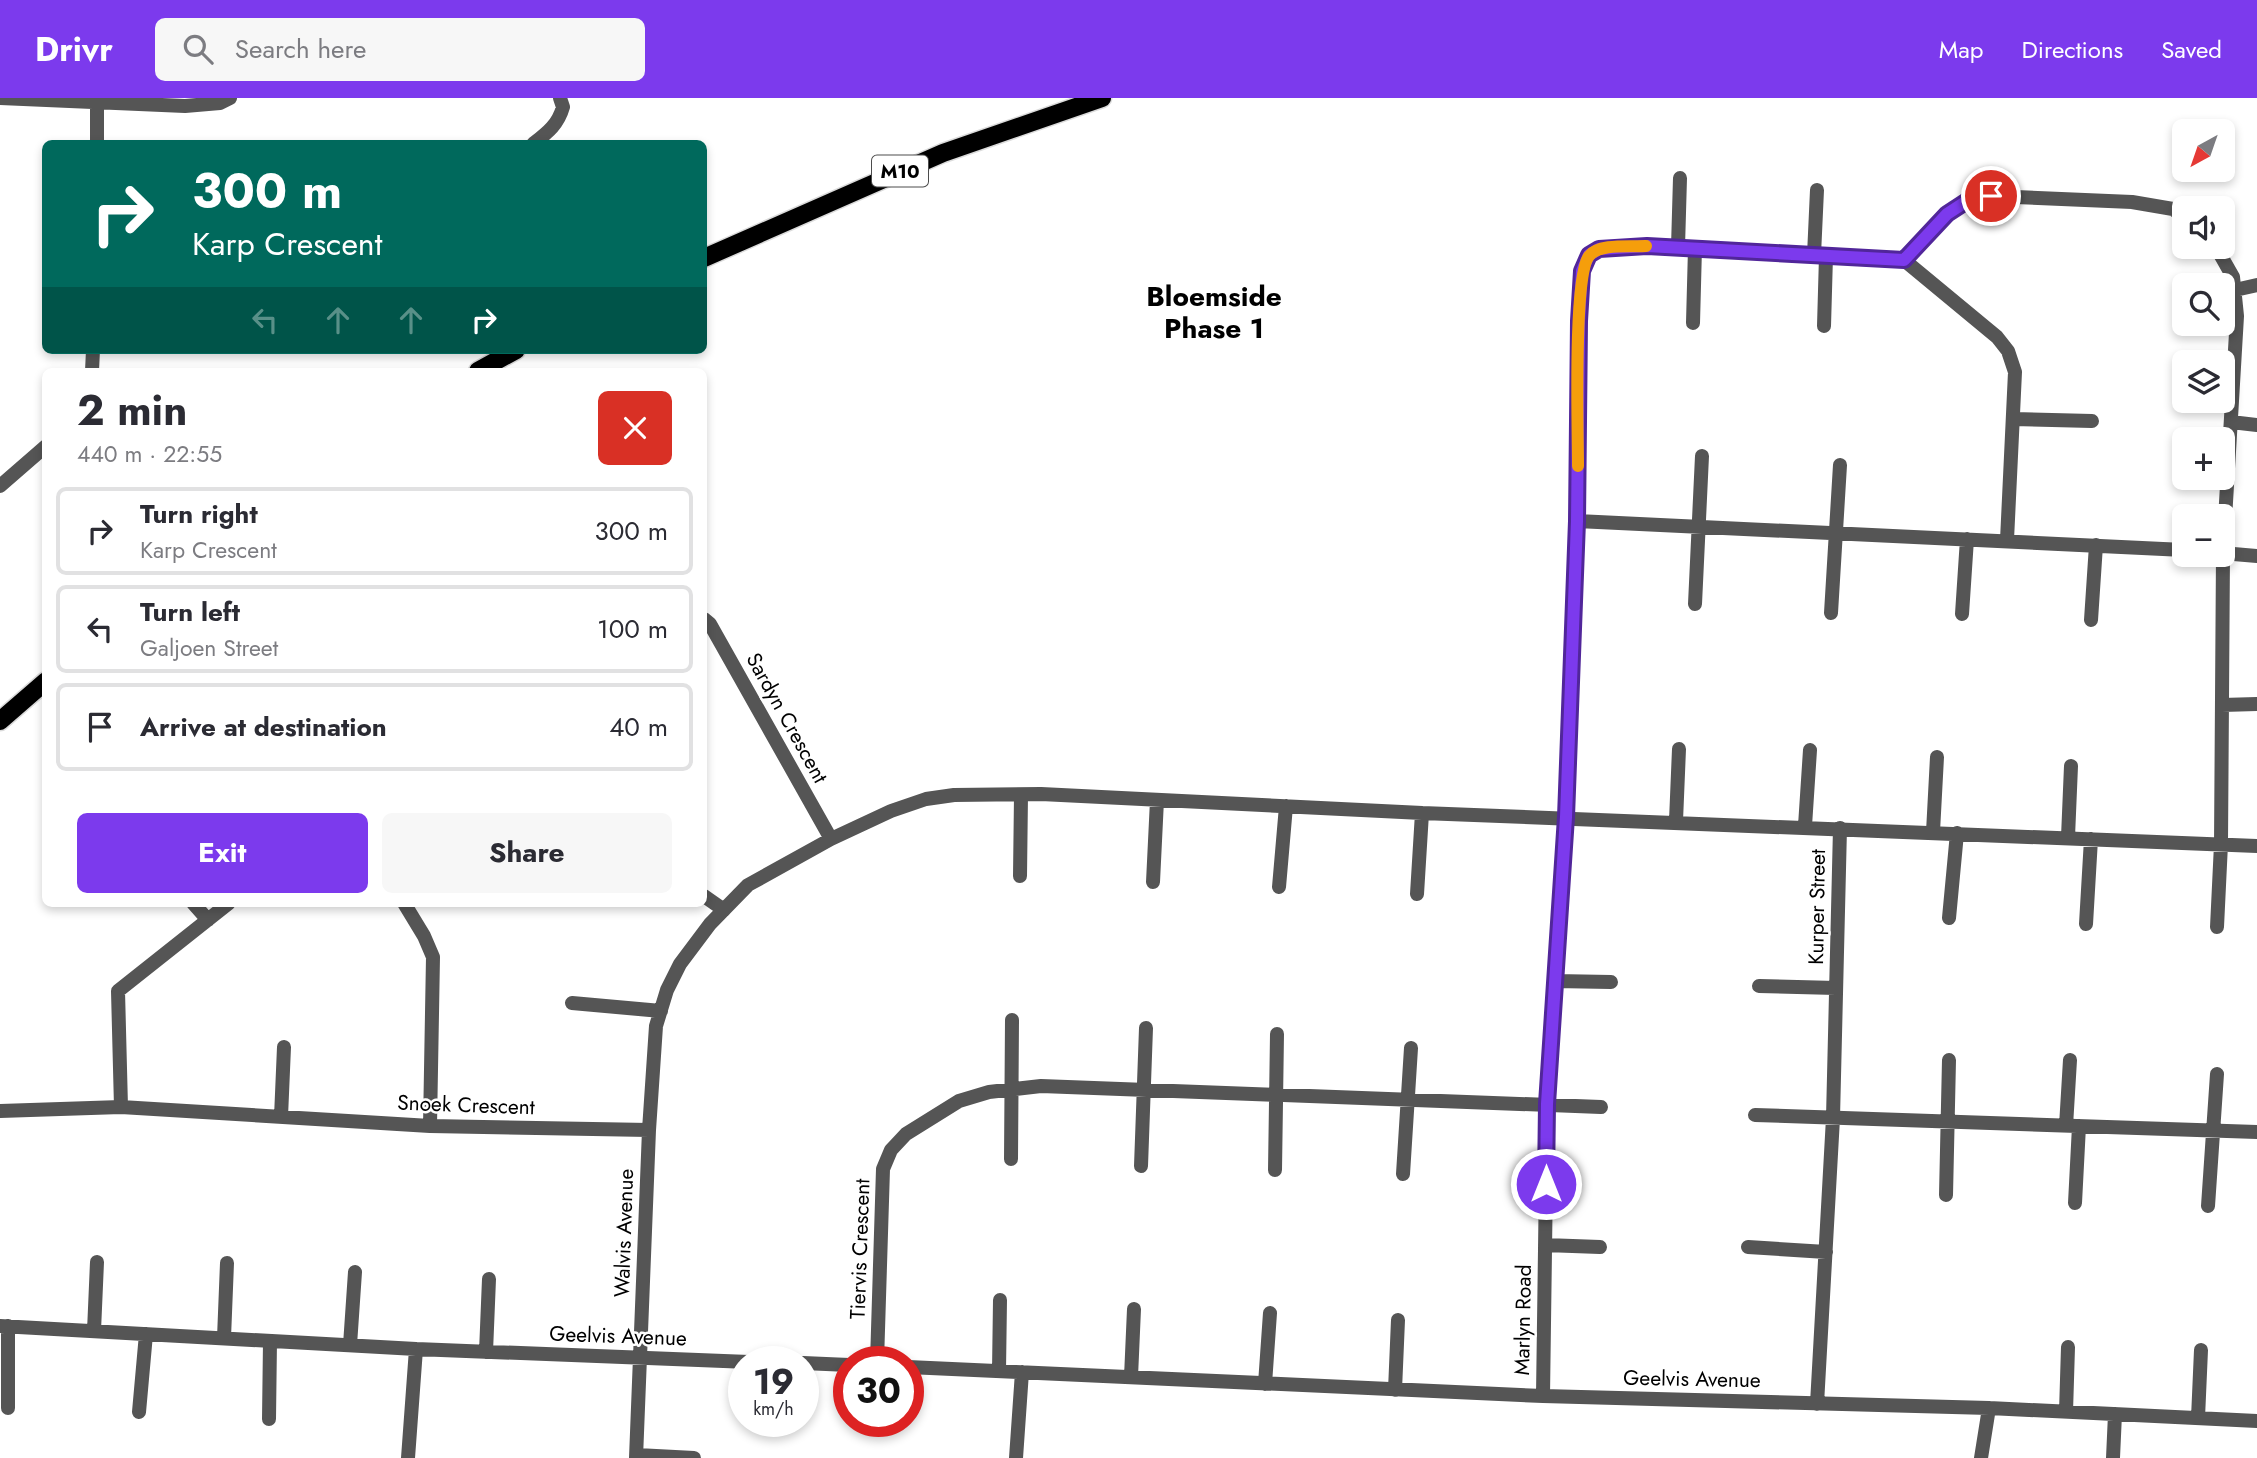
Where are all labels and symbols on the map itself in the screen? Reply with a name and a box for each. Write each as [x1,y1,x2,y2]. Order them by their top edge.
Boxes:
north arrow [2172,119,2235,182]
road number: M10 [872,156,928,186]
pin [1961,166,2021,226]
district label: Bloemside Phase 1 [1146,276,1282,349]
street label: Sardyn Crescent [739,647,835,789]
street label: Kurper Street [1801,849,1833,965]
street label: Snoek Crescent [397,1088,535,1122]
position arrow [1509,1147,1583,1221]
street label: Walvis Avenue [607,1168,641,1298]
street label: Tiervis Crescent [843,1178,877,1320]
street label: Marlyn Road [1507,1264,1539,1376]
street label: Geelvis Avenue [549,1319,687,1353]
speed limit sign: 30 [833,1346,924,1437]
street label: Geelvis Avenue [1623,1363,1761,1395]

